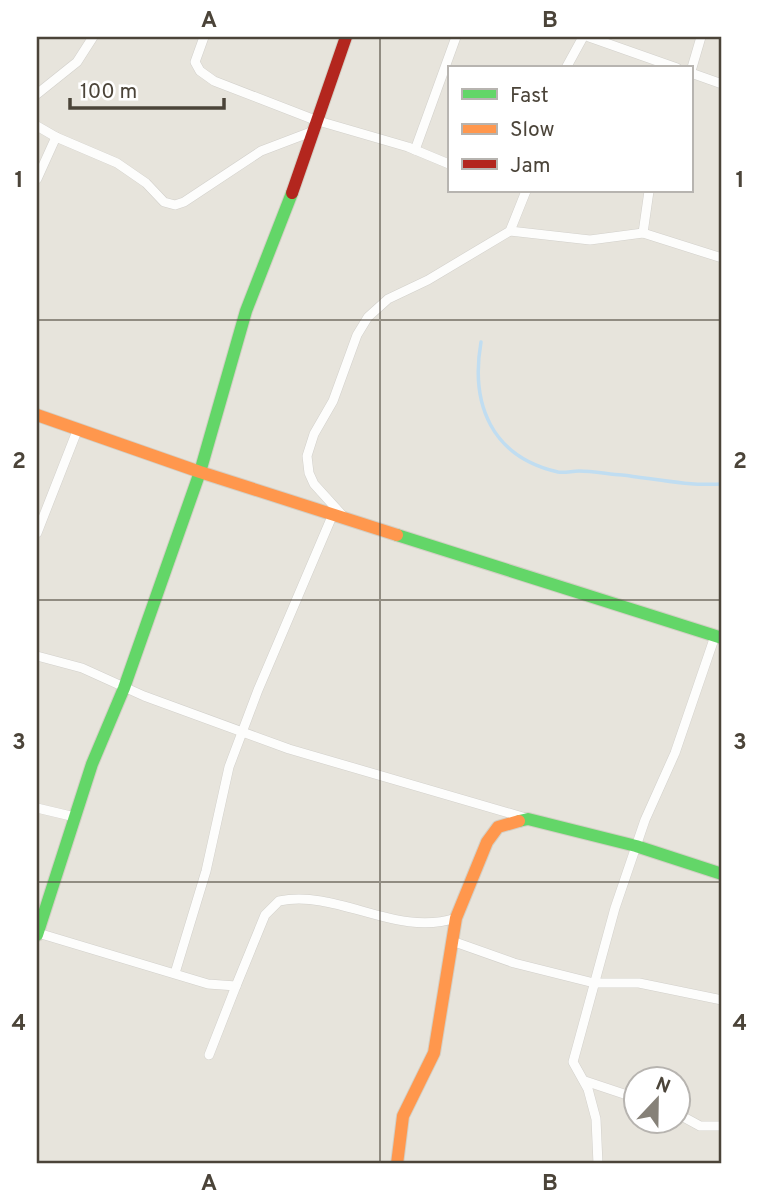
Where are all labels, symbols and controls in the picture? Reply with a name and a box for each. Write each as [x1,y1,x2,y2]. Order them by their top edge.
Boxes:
text: A [201,7,217,36]
text: B [542,7,558,36]
scale bar [70,66,224,110]
legend [448,66,692,192]
text: 100 m [80,79,137,106]
text: Fast [510,83,549,110]
text: Slow [510,117,555,144]
text: Jam [510,153,551,180]
text: 1 [14,167,24,196]
text: 1 [735,167,745,196]
text: 2 [12,448,26,477]
text: 2 [733,448,747,477]
text: 3 [12,729,26,758]
text: 3 [733,729,747,758]
text: 4 [12,1010,26,1039]
text: 4 [733,1010,747,1039]
north arrow [622,1064,692,1134]
text: N [652,1072,673,1100]
text: A [201,1170,217,1199]
text: B [542,1170,558,1199]

